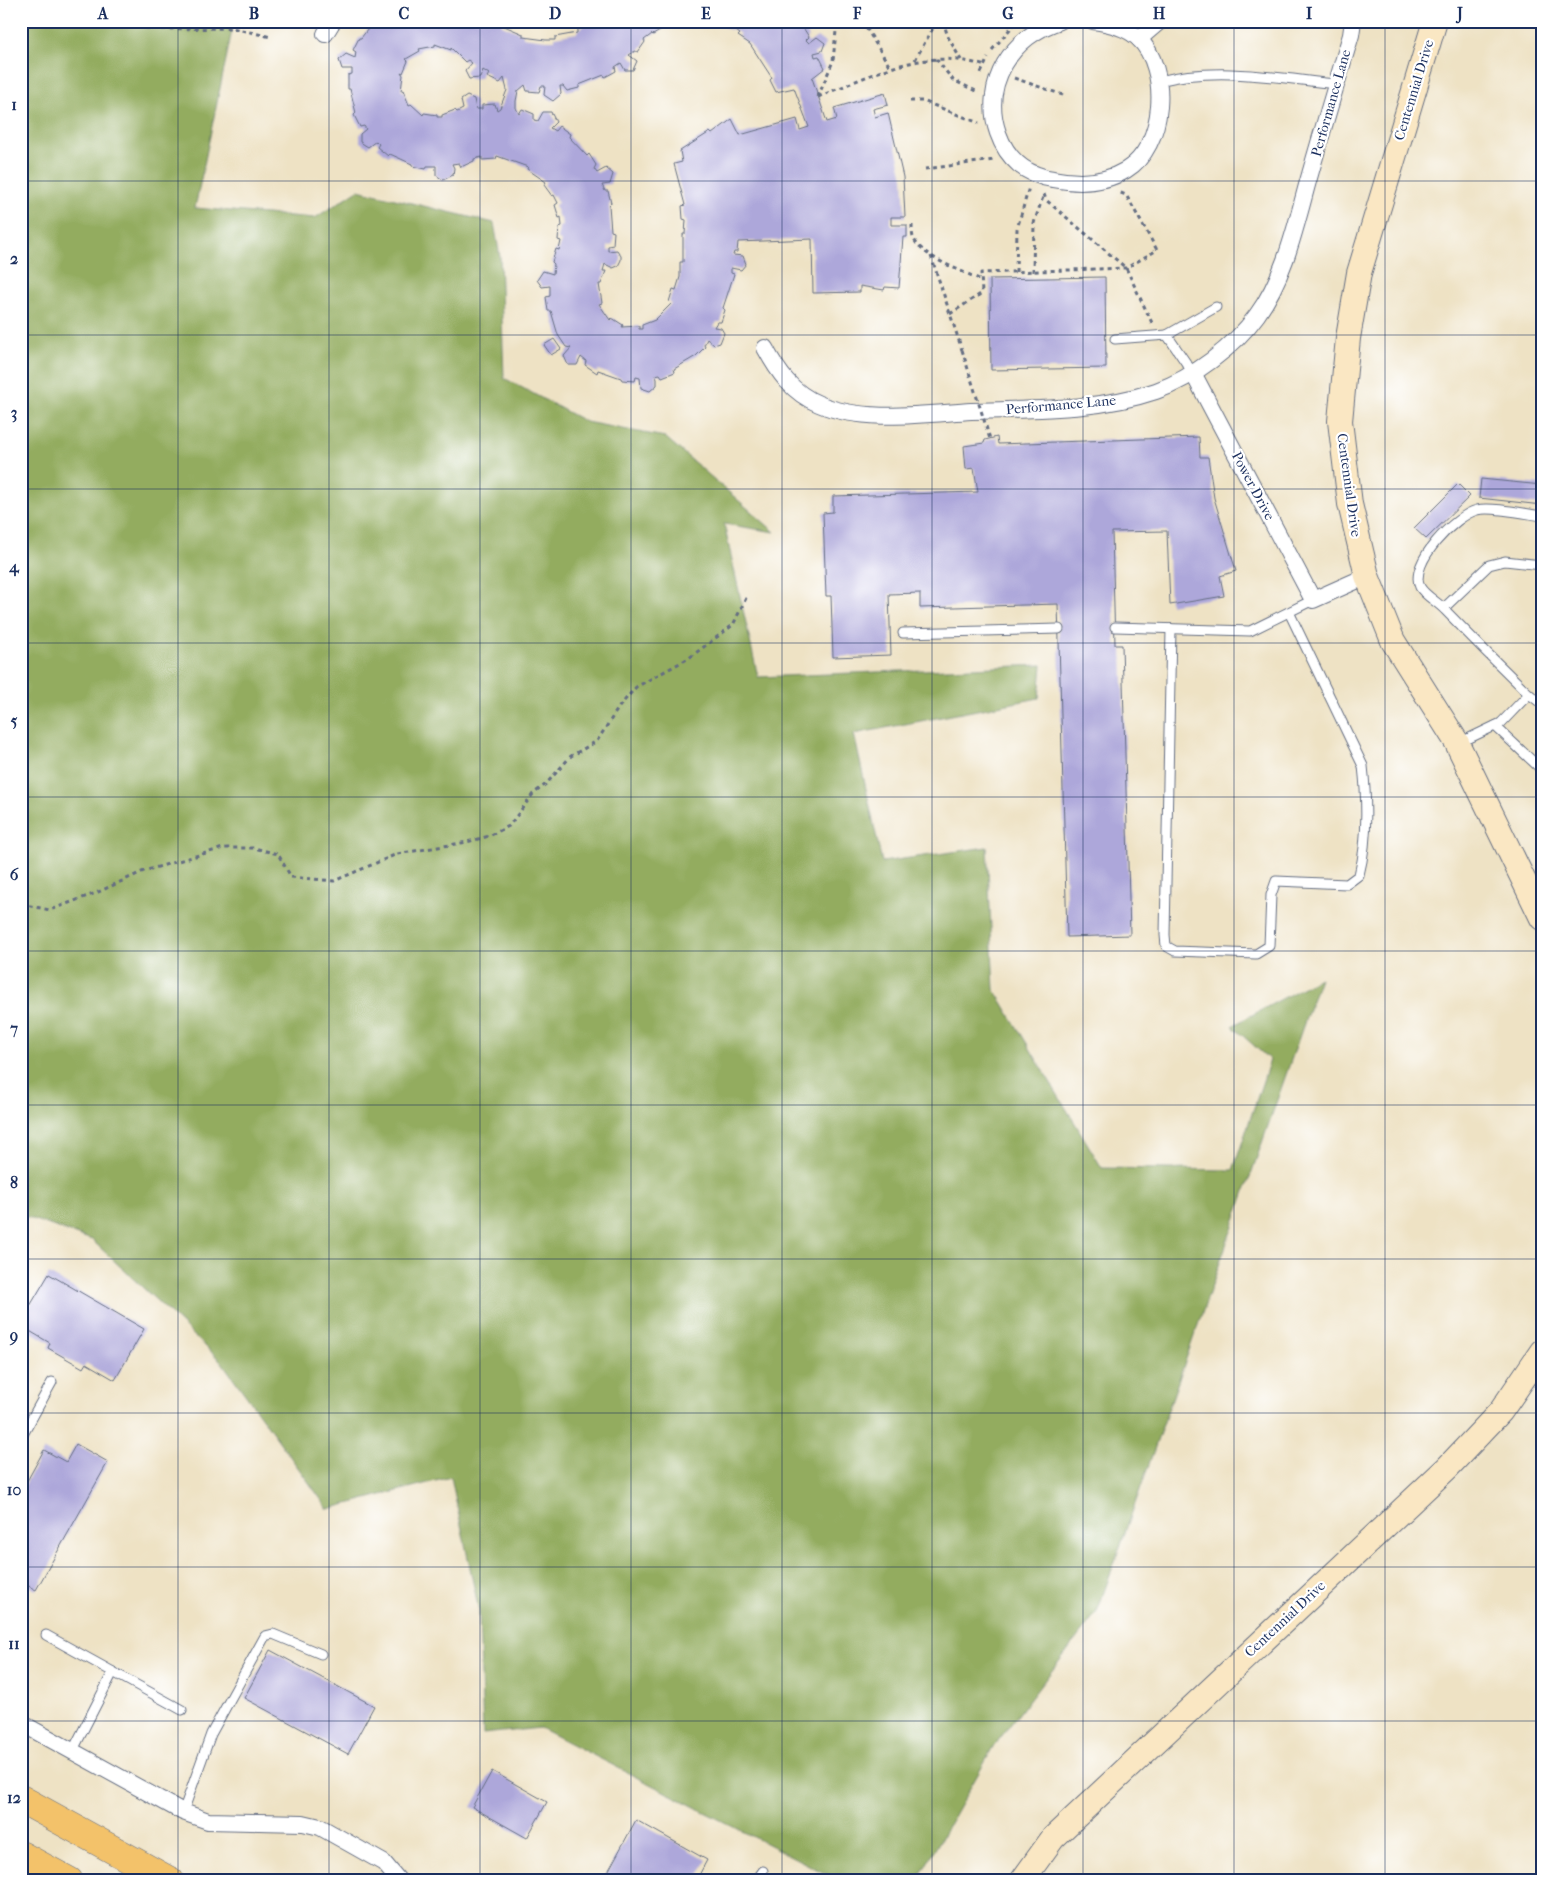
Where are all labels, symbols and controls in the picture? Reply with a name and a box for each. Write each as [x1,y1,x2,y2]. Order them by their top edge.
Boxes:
text: A [97,4,109,23]
text: B [249,4,259,23]
text: C [399,4,410,23]
text: D [549,4,561,23]
text: E [701,4,711,23]
text: F [852,4,862,23]
text: G [1002,4,1014,23]
text: H [1153,4,1166,23]
text: I [1306,4,1313,23]
text: J [1455,4,1463,24]
street label: Centennial Drive [1391,38,1437,142]
street label: Performance Lane [1308,47,1354,158]
text: 1 [11,95,17,114]
text: 2 [10,249,18,268]
street label: Performance Lane [1005,392,1117,418]
text: 3 [11,403,17,423]
street label: Centennial Drive [1333,432,1365,538]
street label: Power Drive [1228,449,1278,523]
text: 4 [8,557,20,577]
text: 5 [11,711,18,730]
text: 6 [10,865,19,884]
text: 7 [9,1019,18,1038]
text: 8 [10,1173,18,1192]
text: 9 [9,1326,18,1346]
text: 10 [7,1480,21,1499]
street label: Centennial Drive [1241,1577,1329,1661]
text: 11 [8,1634,20,1653]
text: 12 [7,1788,21,1807]

